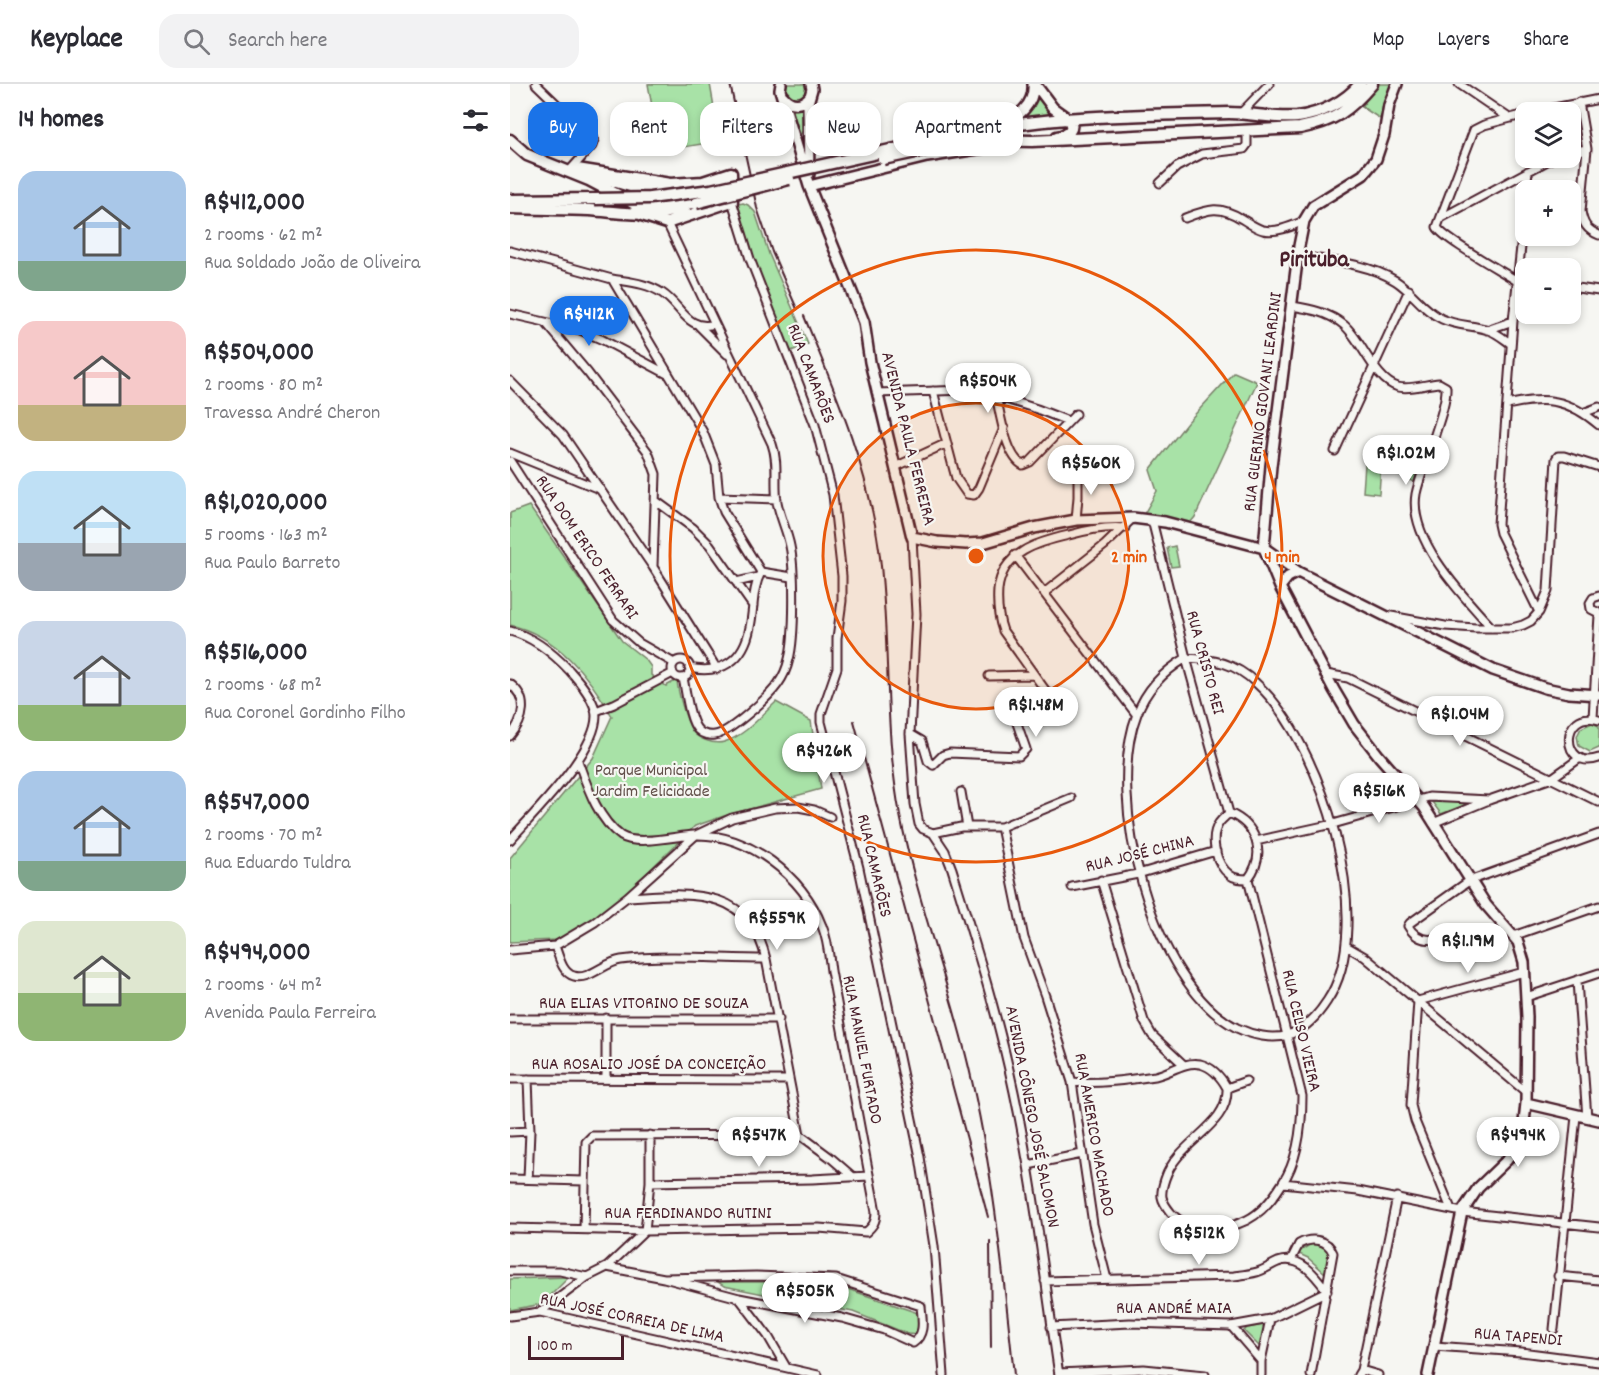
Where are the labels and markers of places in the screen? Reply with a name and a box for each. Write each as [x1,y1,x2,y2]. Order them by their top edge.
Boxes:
pin: R$412K [540,296,638,347]
pin: R$504K [939,363,1037,414]
pin: R$1.02M [1351,435,1461,486]
pin: R$560K [1042,445,1140,496]
centre of rings [966,546,986,566]
pin: R$1.48M [981,687,1091,738]
pin: R$1.04M [1405,696,1515,747]
pin: R$426K [775,733,873,784]
pin: R$516K [1330,773,1428,824]
pin: R$559K [728,900,826,951]
pin: R$1.19M [1413,923,1523,974]
pin: R$547K [710,1117,808,1168]
pin: R$494K [1469,1117,1567,1168]
pin: R$512K [1150,1215,1248,1266]
pin: R$505K [756,1273,854,1324]

